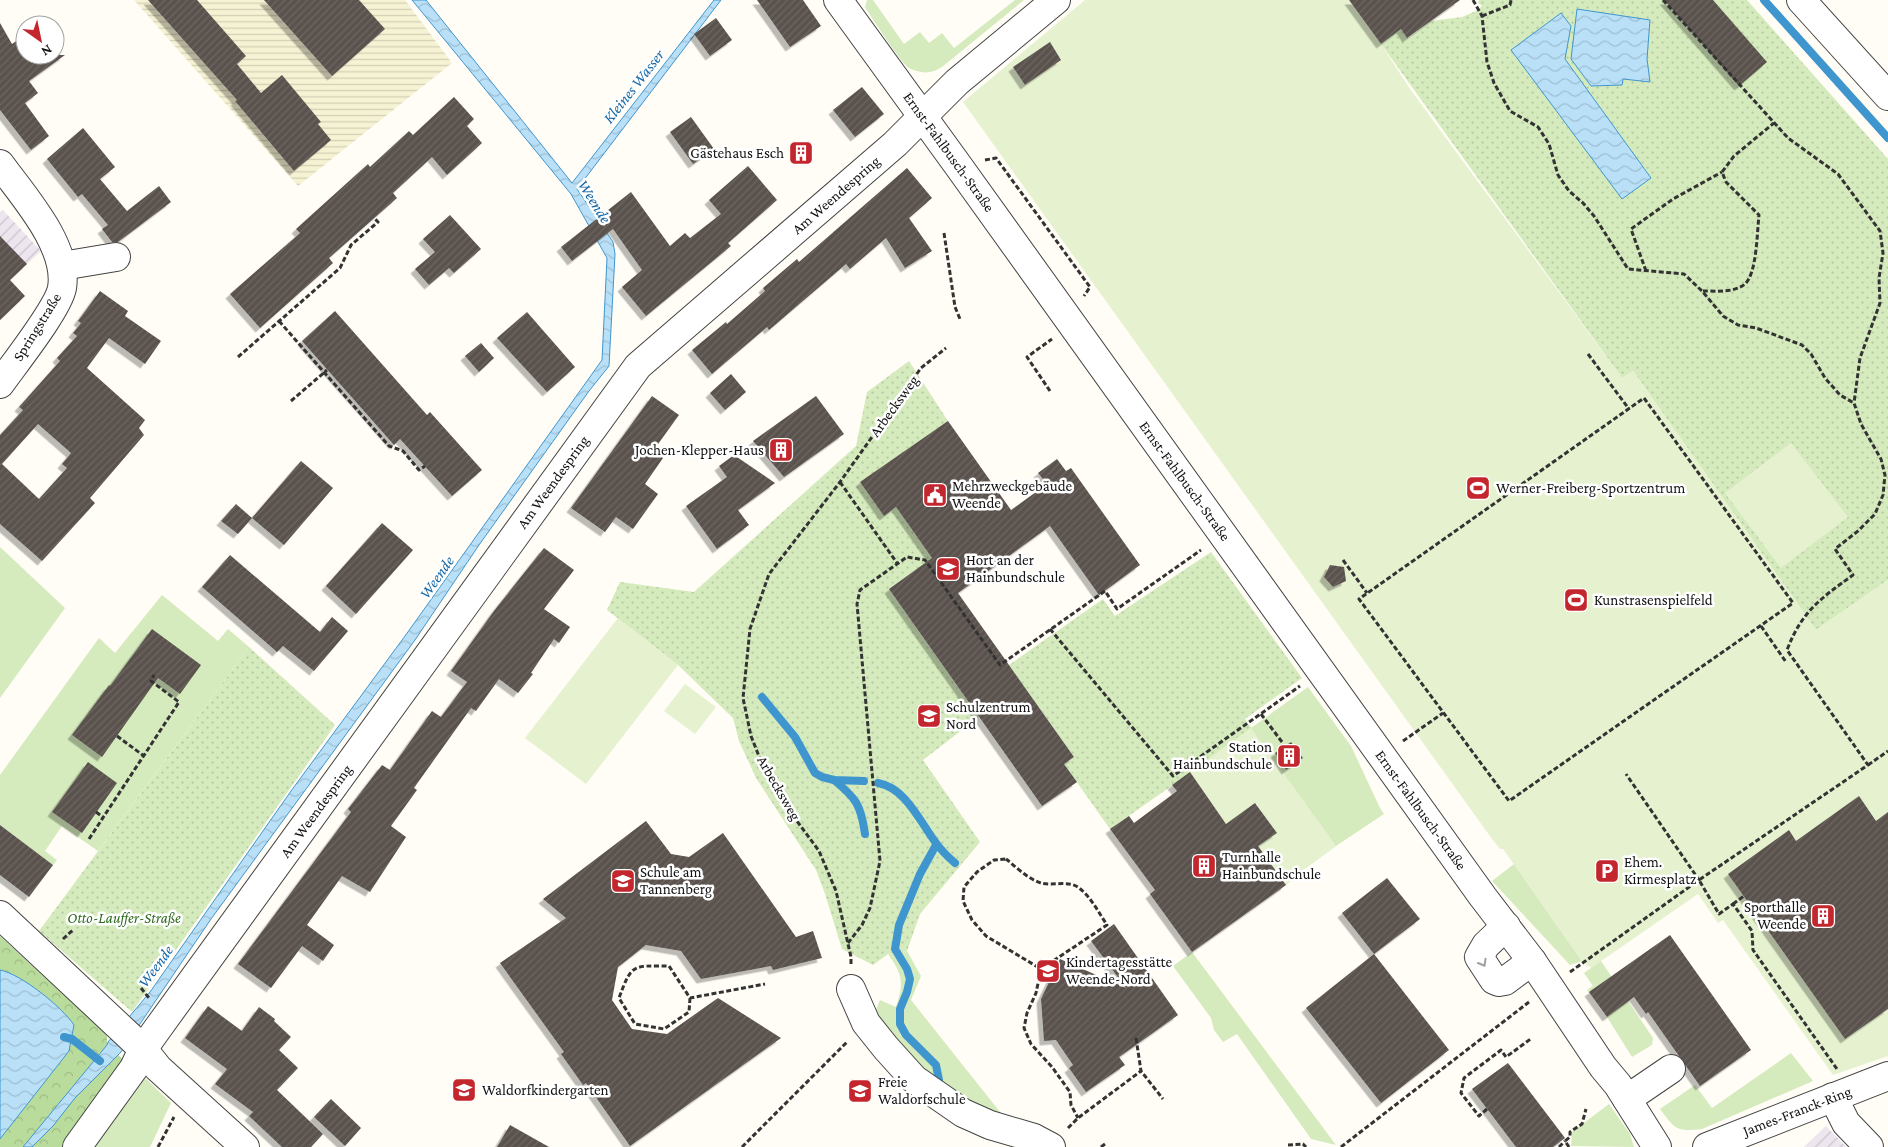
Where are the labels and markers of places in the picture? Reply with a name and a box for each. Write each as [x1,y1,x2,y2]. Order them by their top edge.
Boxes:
building icon: Gästehaus Esch [788,140,814,166]
place label: Gästehaus Esch [690,145,784,161]
building icon: Jochen-Klepper-Haus [768,437,794,463]
place label: Jochen-Klepper-Haus [633,442,764,459]
sports icon: Werner-Freiberg-Sportzentrum [1465,475,1491,501]
place label: Mehrzweckgebäude Weende [952,478,1073,511]
place label: Werner-Freiberg-Sportzentrum [1496,480,1685,497]
public building icon: Mehrzweckgebäude Weende [922,482,948,508]
place label: Hort an der Hainbundschule [966,552,1065,585]
school or university icon: Hort an der Hainbundschule [935,556,961,582]
sports icon: Kunstrasenspielfeld [1563,587,1589,613]
place label: Kunstrasenspielfeld [1594,592,1713,609]
place label: Schulzentrum Nord [946,699,1030,732]
school or university icon: Schulzentrum Nord [916,703,942,729]
place label: Station Hainbundschule [1173,739,1272,772]
building icon: Station Hainbundschule [1276,743,1302,769]
place label: Turnhalle Hainbundschule [1222,849,1321,882]
building icon: Turnhalle Hainbundschule [1191,853,1217,879]
place label: Ehem. Kirmesplatz [1624,854,1696,888]
parking icon: Ehem. Kirmesplatz [1594,858,1620,884]
place label: Schule am Tannenberg [640,864,712,898]
school or university icon: Schule am Tannenberg [610,868,636,894]
place label: Sporthalle Weende [1744,899,1806,932]
building icon: Sporthalle Weende [1810,903,1836,929]
place label: Kindertagesstätte Weende-Nord [1066,954,1172,987]
school or university icon: Kindertagesstätte Weende-Nord [1035,958,1061,984]
place label: Freie Waldorfschule [878,1074,966,1107]
school or university icon: Waldorfkindergarten [451,1077,477,1103]
school or university icon: Freie Waldorfschule [847,1078,873,1104]
place label: Waldorfkindergarten [482,1082,609,1099]

